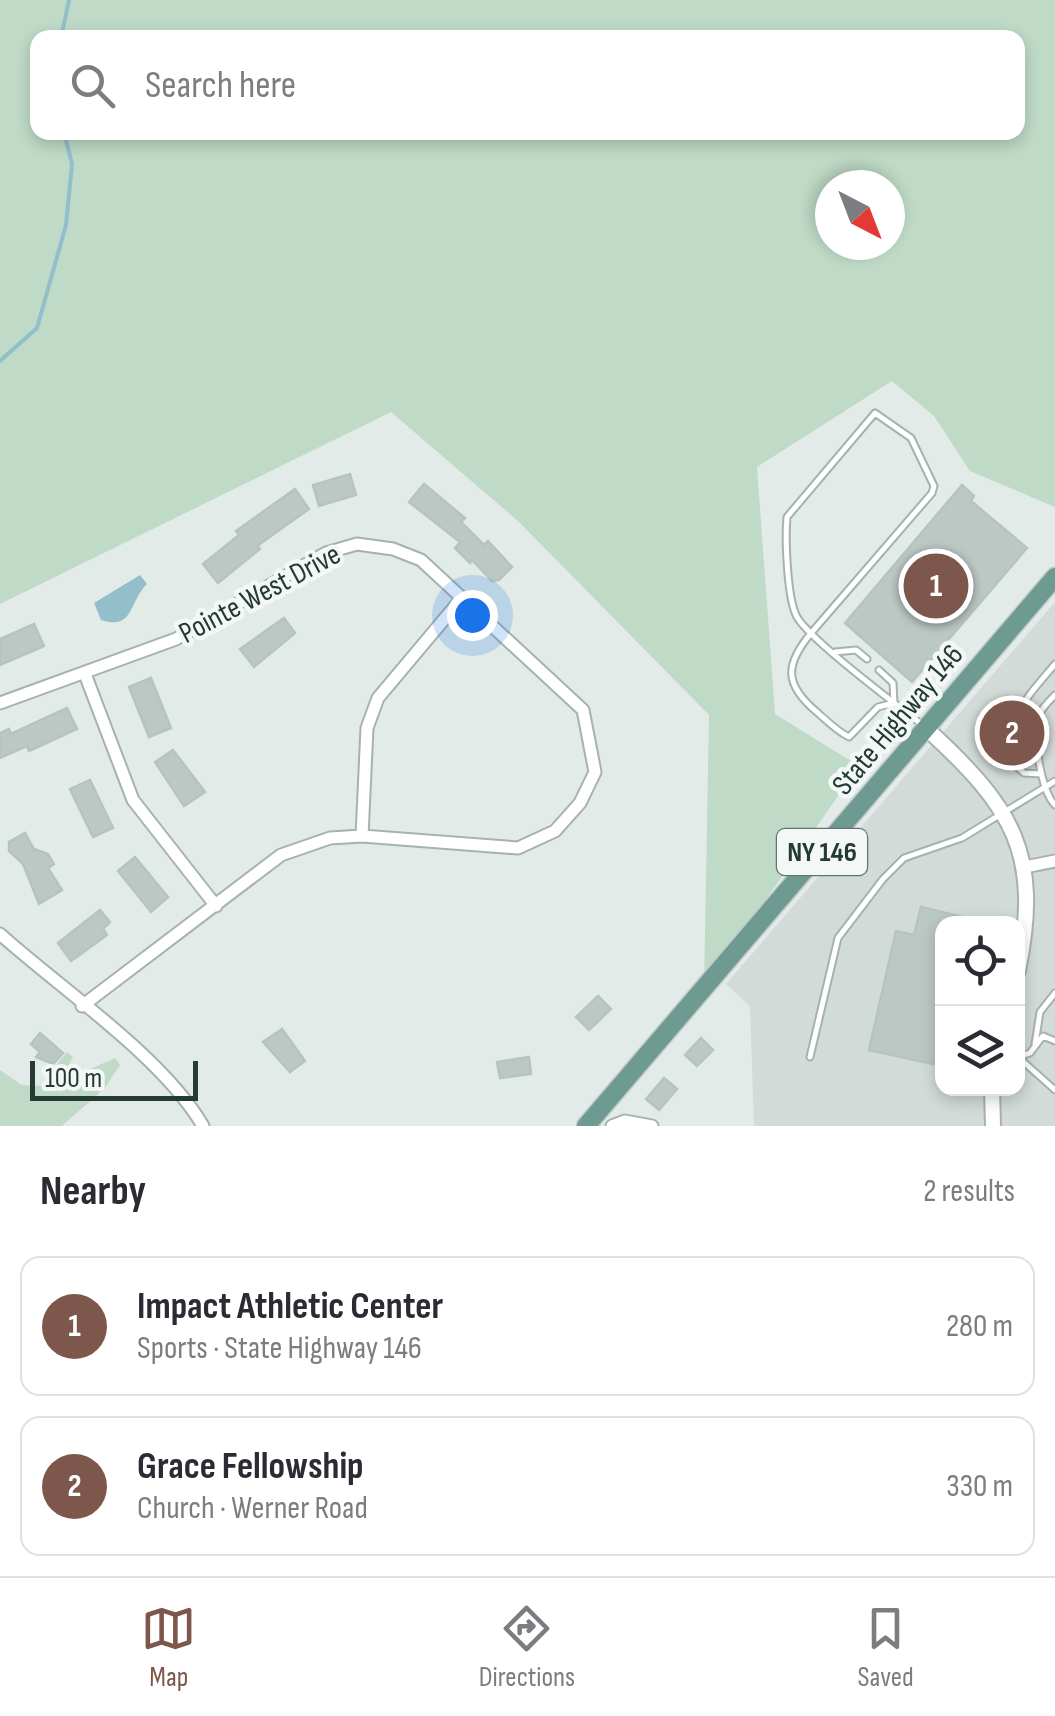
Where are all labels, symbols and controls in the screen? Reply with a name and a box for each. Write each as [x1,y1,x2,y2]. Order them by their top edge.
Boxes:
search box [30,30,1025,140]
icon: search [65,58,120,113]
text: Search here [145,63,296,108]
north arrow [815,170,905,260]
street label: Pointe West Drive [173,536,347,652]
pin: 1 [904,548,968,624]
your location [447,590,498,641]
street label: State Highway 146 [825,638,971,802]
pin: 2 [980,696,1044,770]
road number: NY 146 [777,829,867,875]
map controls [935,916,1025,1096]
button: locate [935,916,1025,1006]
button: layers [935,1006,1025,1096]
scale bar [30,1056,198,1100]
text: 100 m [45,1062,102,1095]
text: Nearby [40,1166,146,1217]
text: 2 results [923,1172,1015,1211]
text: Impact Athletic Center [137,1284,443,1329]
text: 1 [68,1307,81,1346]
text: 280 m [946,1307,1013,1346]
text: Sports · State Highway 146 [137,1329,422,1368]
text: Grace Fellowship [137,1444,364,1489]
text: 2 [67,1467,82,1506]
text: 330 m [946,1467,1013,1506]
text: Church · Werner Road [137,1489,368,1528]
tab: Map [141,1601,196,1694]
tab: Directions [479,1601,575,1694]
tab: Saved [858,1601,914,1694]

